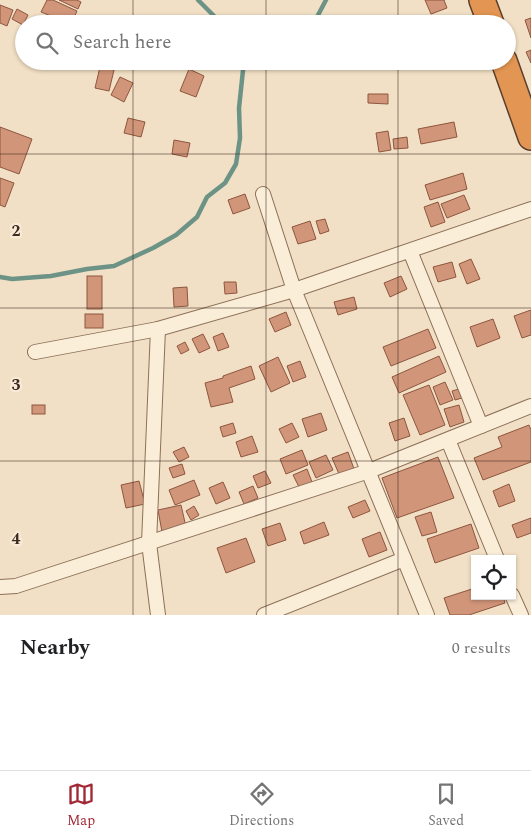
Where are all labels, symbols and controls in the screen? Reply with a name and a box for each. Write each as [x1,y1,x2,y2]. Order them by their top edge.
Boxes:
search box [15,15,516,70]
text: Search here [73,28,172,57]
icon: search [33,29,61,57]
text: 2 [12,219,21,243]
text: 3 [12,373,21,397]
text: 4 [12,527,21,551]
map controls [471,555,516,600]
button: locate [471,555,516,600]
text: Nearby [20,632,90,664]
text: 0 results [452,636,511,660]
tab: Map [67,780,95,831]
tab: Directions [229,780,294,831]
tab: Saved [428,780,464,831]

